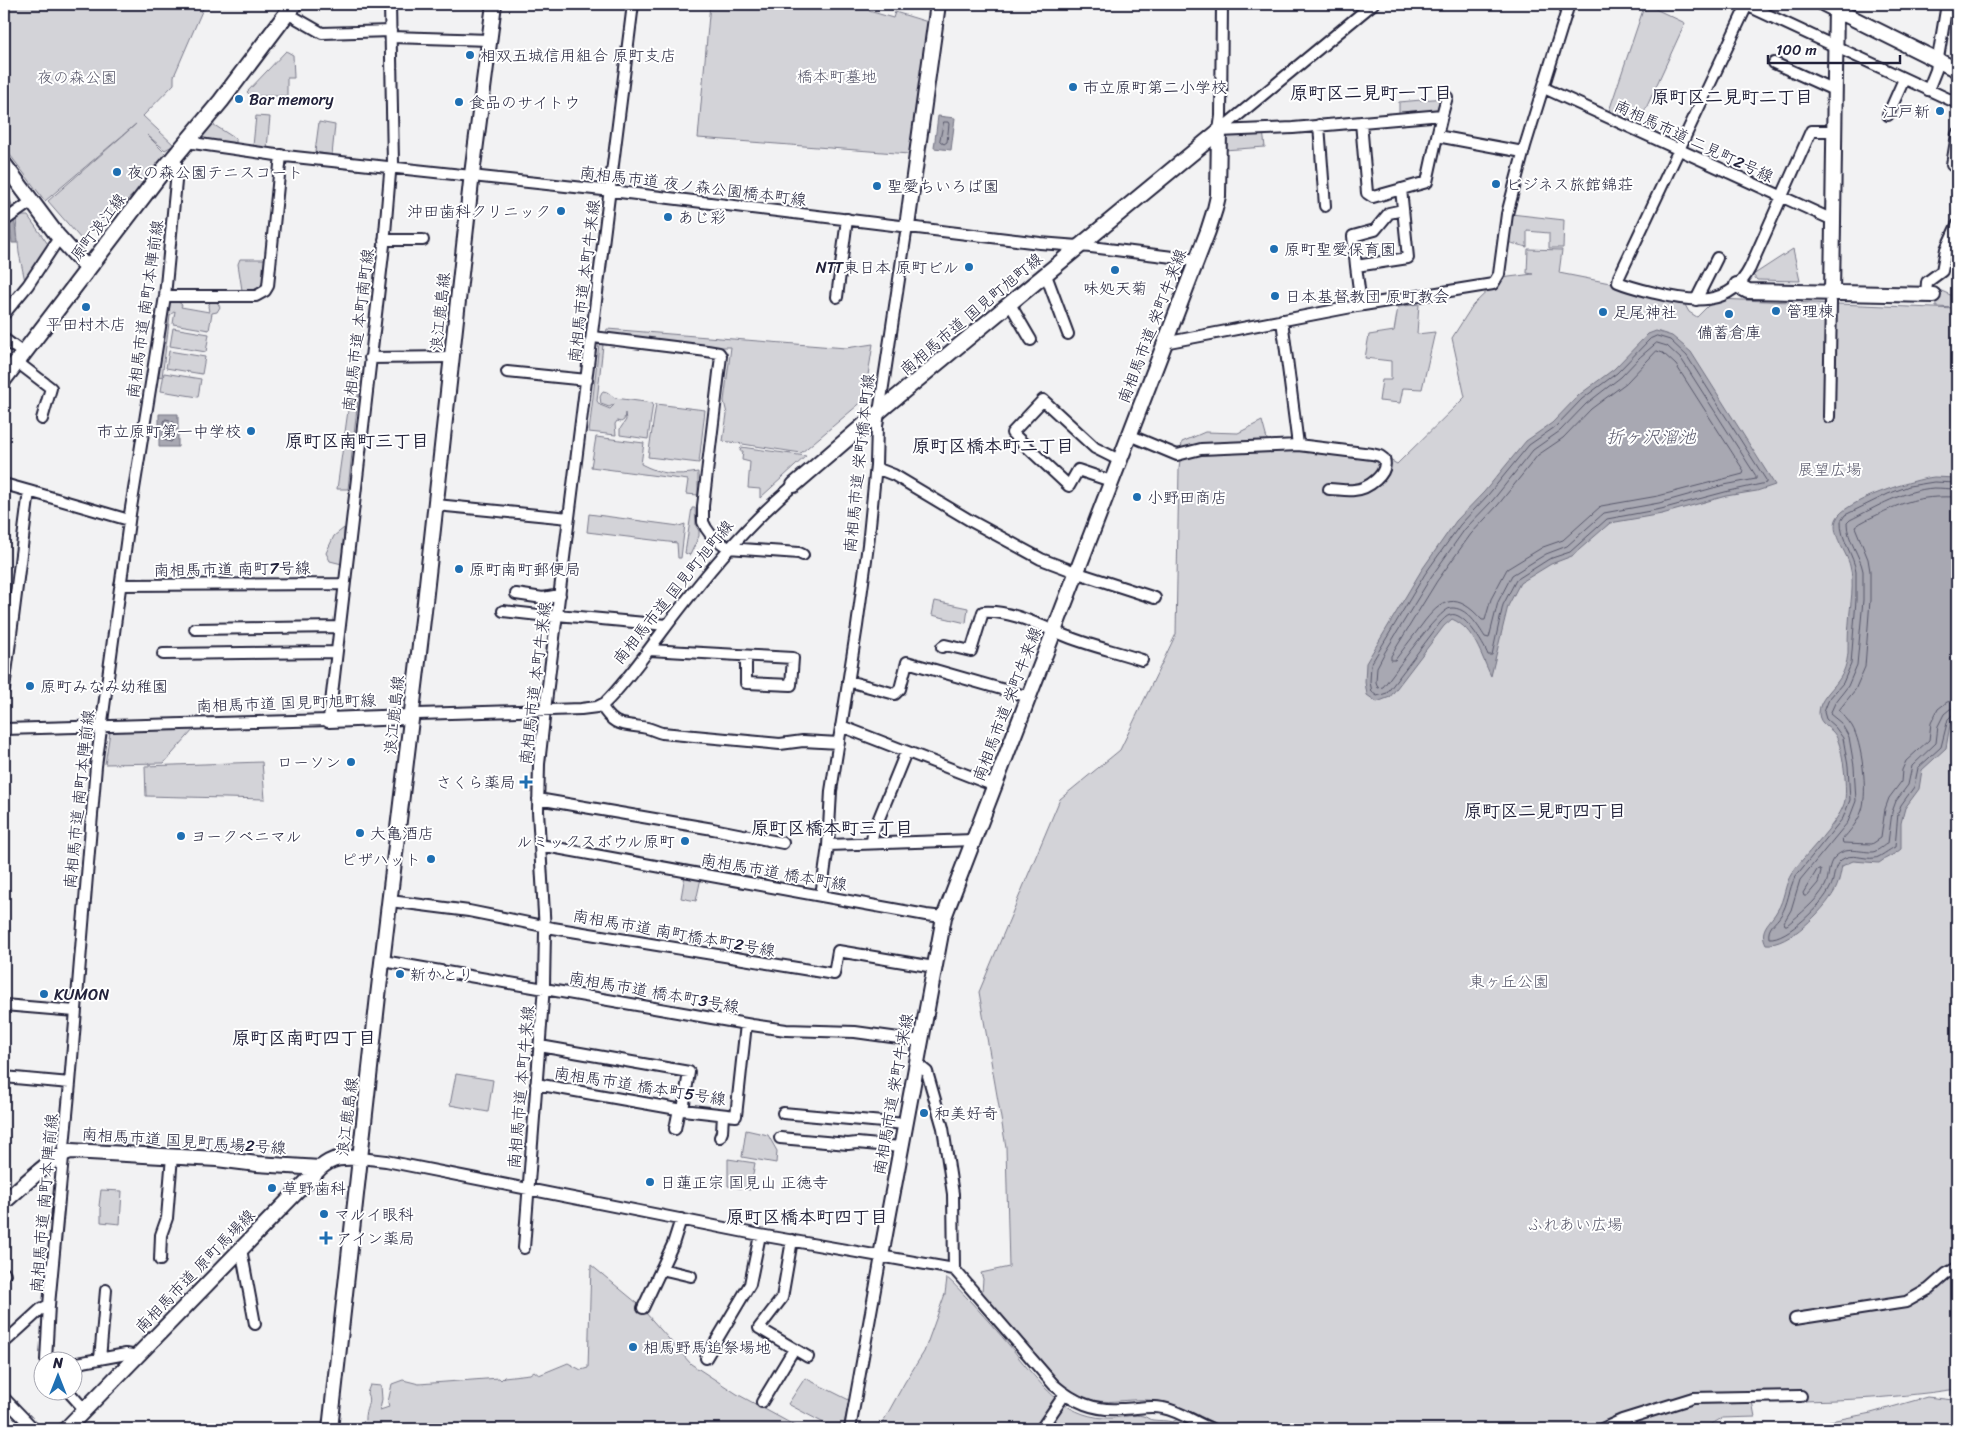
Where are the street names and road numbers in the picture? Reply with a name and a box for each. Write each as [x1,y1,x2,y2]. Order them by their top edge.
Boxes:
street label: 南相馬市道 二見町2号線 [1609,91,1779,191]
street label: 南相馬市道 夜ノ森公園橋本町線 [578,158,808,214]
street label: 原町浪江線 [62,186,134,268]
street label: 南相馬市道 本町牛来線 [560,198,608,364]
street label: 南相馬市道 南町本陣前線 [118,218,172,400]
street label: 南相馬市道 栄町牛来線 [1109,244,1195,408]
street label: 南相馬市道 国見町旭町線 [893,245,1049,383]
street label: 南相馬市道 本町南町線 [334,247,382,413]
street label: 浪江鹿島線 [421,271,459,353]
street label: 南相馬市道 栄町橋本町線 [835,372,883,554]
street label: 南相馬市道 国見町旭町線 [605,513,741,671]
street label: 南相馬市道 南町7号線 [153,553,311,585]
street label: 南相馬市道 本町牛来線 [511,600,559,766]
street label: 南相馬市道 栄町牛来線 [964,622,1050,786]
street label: 浪江鹿島線 [375,674,413,756]
street label: 南相馬市道 国見町旭町線 [195,685,377,721]
street label: 南相馬市道 南町本陣前線 [55,708,103,890]
street label: 南相馬市道 橋本町線 [699,845,849,899]
street label: 南相馬市道 南町橋本町2号線 [570,901,778,965]
street label: 南相馬市道 橋本町3号線 [566,963,742,1021]
street label: 南相馬市道 本町牛来線 [499,1004,543,1170]
street label: 南相馬市道 栄町牛来線 [864,1011,922,1177]
street label: 南相馬市道 橋本町5号線 [552,1058,728,1114]
street label: 浪江鹿島線 [328,1076,366,1158]
street label: 南相馬市道 南町本陣前線 [22,1112,66,1294]
street label: 南相馬市道 国見町馬場2号線 [81,1119,287,1163]
street label: 南相馬市道 原町馬場線 [128,1202,262,1340]

